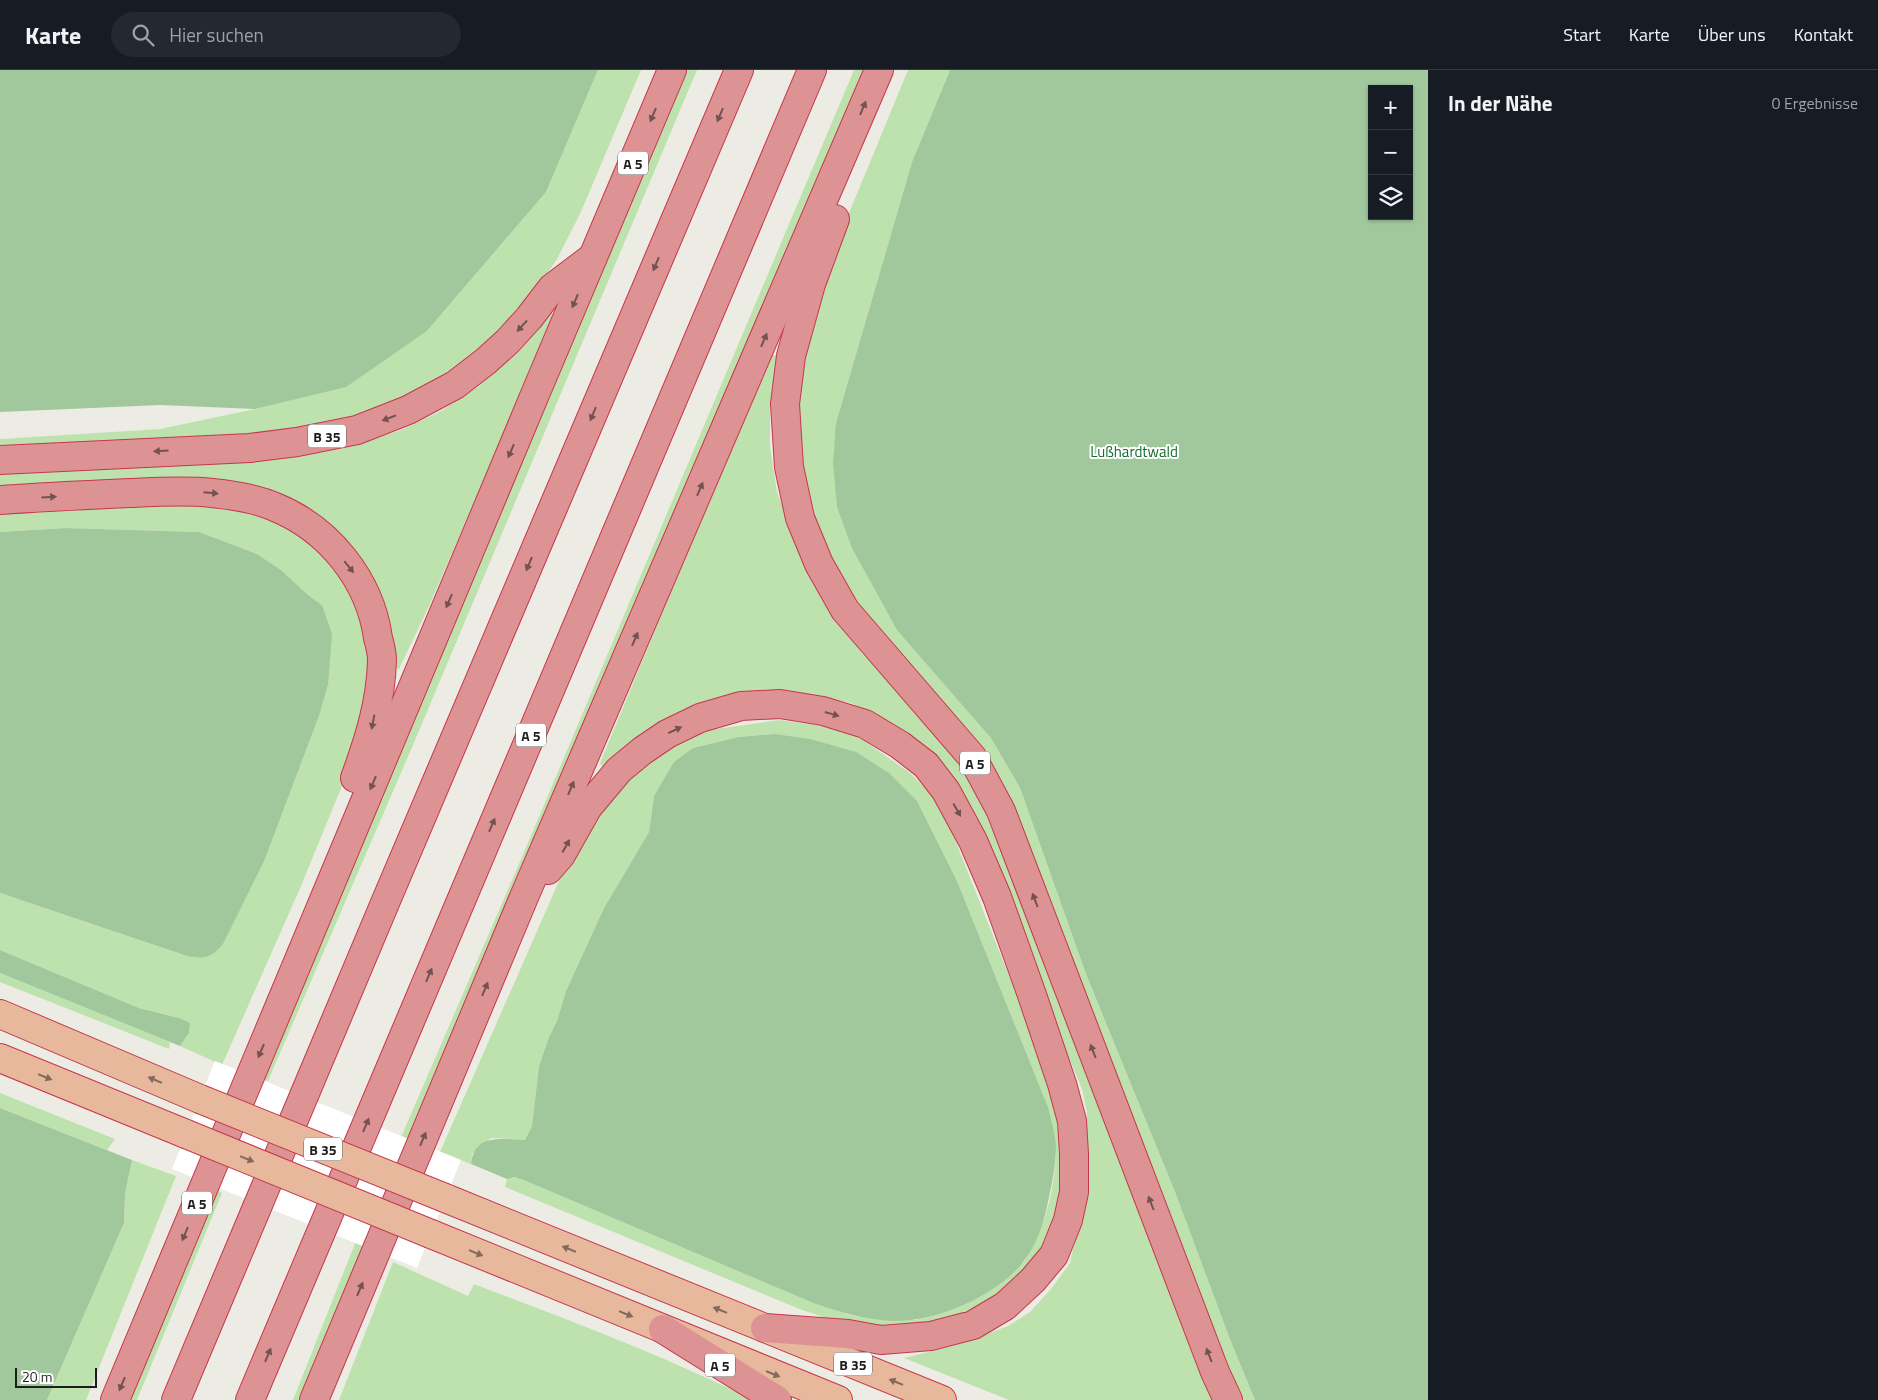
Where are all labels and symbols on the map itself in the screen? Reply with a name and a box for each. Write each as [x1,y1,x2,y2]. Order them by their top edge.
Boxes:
one-way arrow [860,101,868,115]
one-way arrow [649,108,657,122]
one-way arrow [715,108,723,122]
road number: A 5 [618,152,648,175]
one-way arrow [652,257,659,272]
one-way arrow [570,294,578,308]
one-way arrow [516,320,527,332]
one-way arrow [760,333,768,347]
one-way arrow [588,407,596,421]
one-way arrow [382,414,397,422]
road number: B 35 [308,424,346,448]
park label: Lußhardtwald [1090,440,1178,463]
one-way arrow [507,444,515,458]
one-way arrow [153,447,169,455]
one-way arrow [696,482,704,497]
one-way arrow [203,489,219,497]
one-way arrow [41,493,57,501]
one-way arrow [525,557,533,572]
one-way arrow [344,560,355,573]
one-way arrow [444,594,452,608]
one-way arrow [632,632,640,646]
one-way arrow [825,711,840,719]
one-way arrow [369,714,377,729]
road number: A 5 [516,724,546,746]
one-way arrow [668,726,682,734]
road number: A 5 [960,751,990,774]
one-way arrow [368,776,376,790]
one-way arrow [567,781,575,795]
one-way arrow [952,804,961,817]
one-way arrow [489,818,497,832]
one-way arrow [562,839,570,853]
one-way arrow [1031,892,1039,907]
one-way arrow [425,968,433,982]
one-way arrow [482,982,490,996]
one-way arrow [256,1044,264,1058]
one-way arrow [1089,1044,1097,1059]
one-way arrow [38,1073,52,1081]
one-way arrow [147,1076,162,1084]
one-way arrow [362,1118,370,1132]
one-way arrow [419,1132,427,1146]
road number: B 35 [304,1138,342,1160]
one-way arrow [240,1156,254,1164]
road number: A 5 [182,1192,212,1214]
one-way arrow [1147,1196,1154,1211]
one-way arrow [180,1226,188,1241]
one-way arrow [561,1245,576,1253]
one-way arrow [469,1249,483,1257]
one-way arrow [356,1282,364,1296]
one-way arrow [712,1306,727,1314]
one-way arrow [619,1310,634,1318]
one-way arrow [1205,1347,1213,1362]
one-way arrow [265,1348,273,1362]
road number: B 35 [834,1352,872,1376]
road number: A 5 [705,1354,735,1376]
scale bar [15,1365,98,1388]
one-way arrow [766,1370,780,1378]
one-way arrow [118,1376,126,1391]
one-way arrow [889,1378,904,1385]

